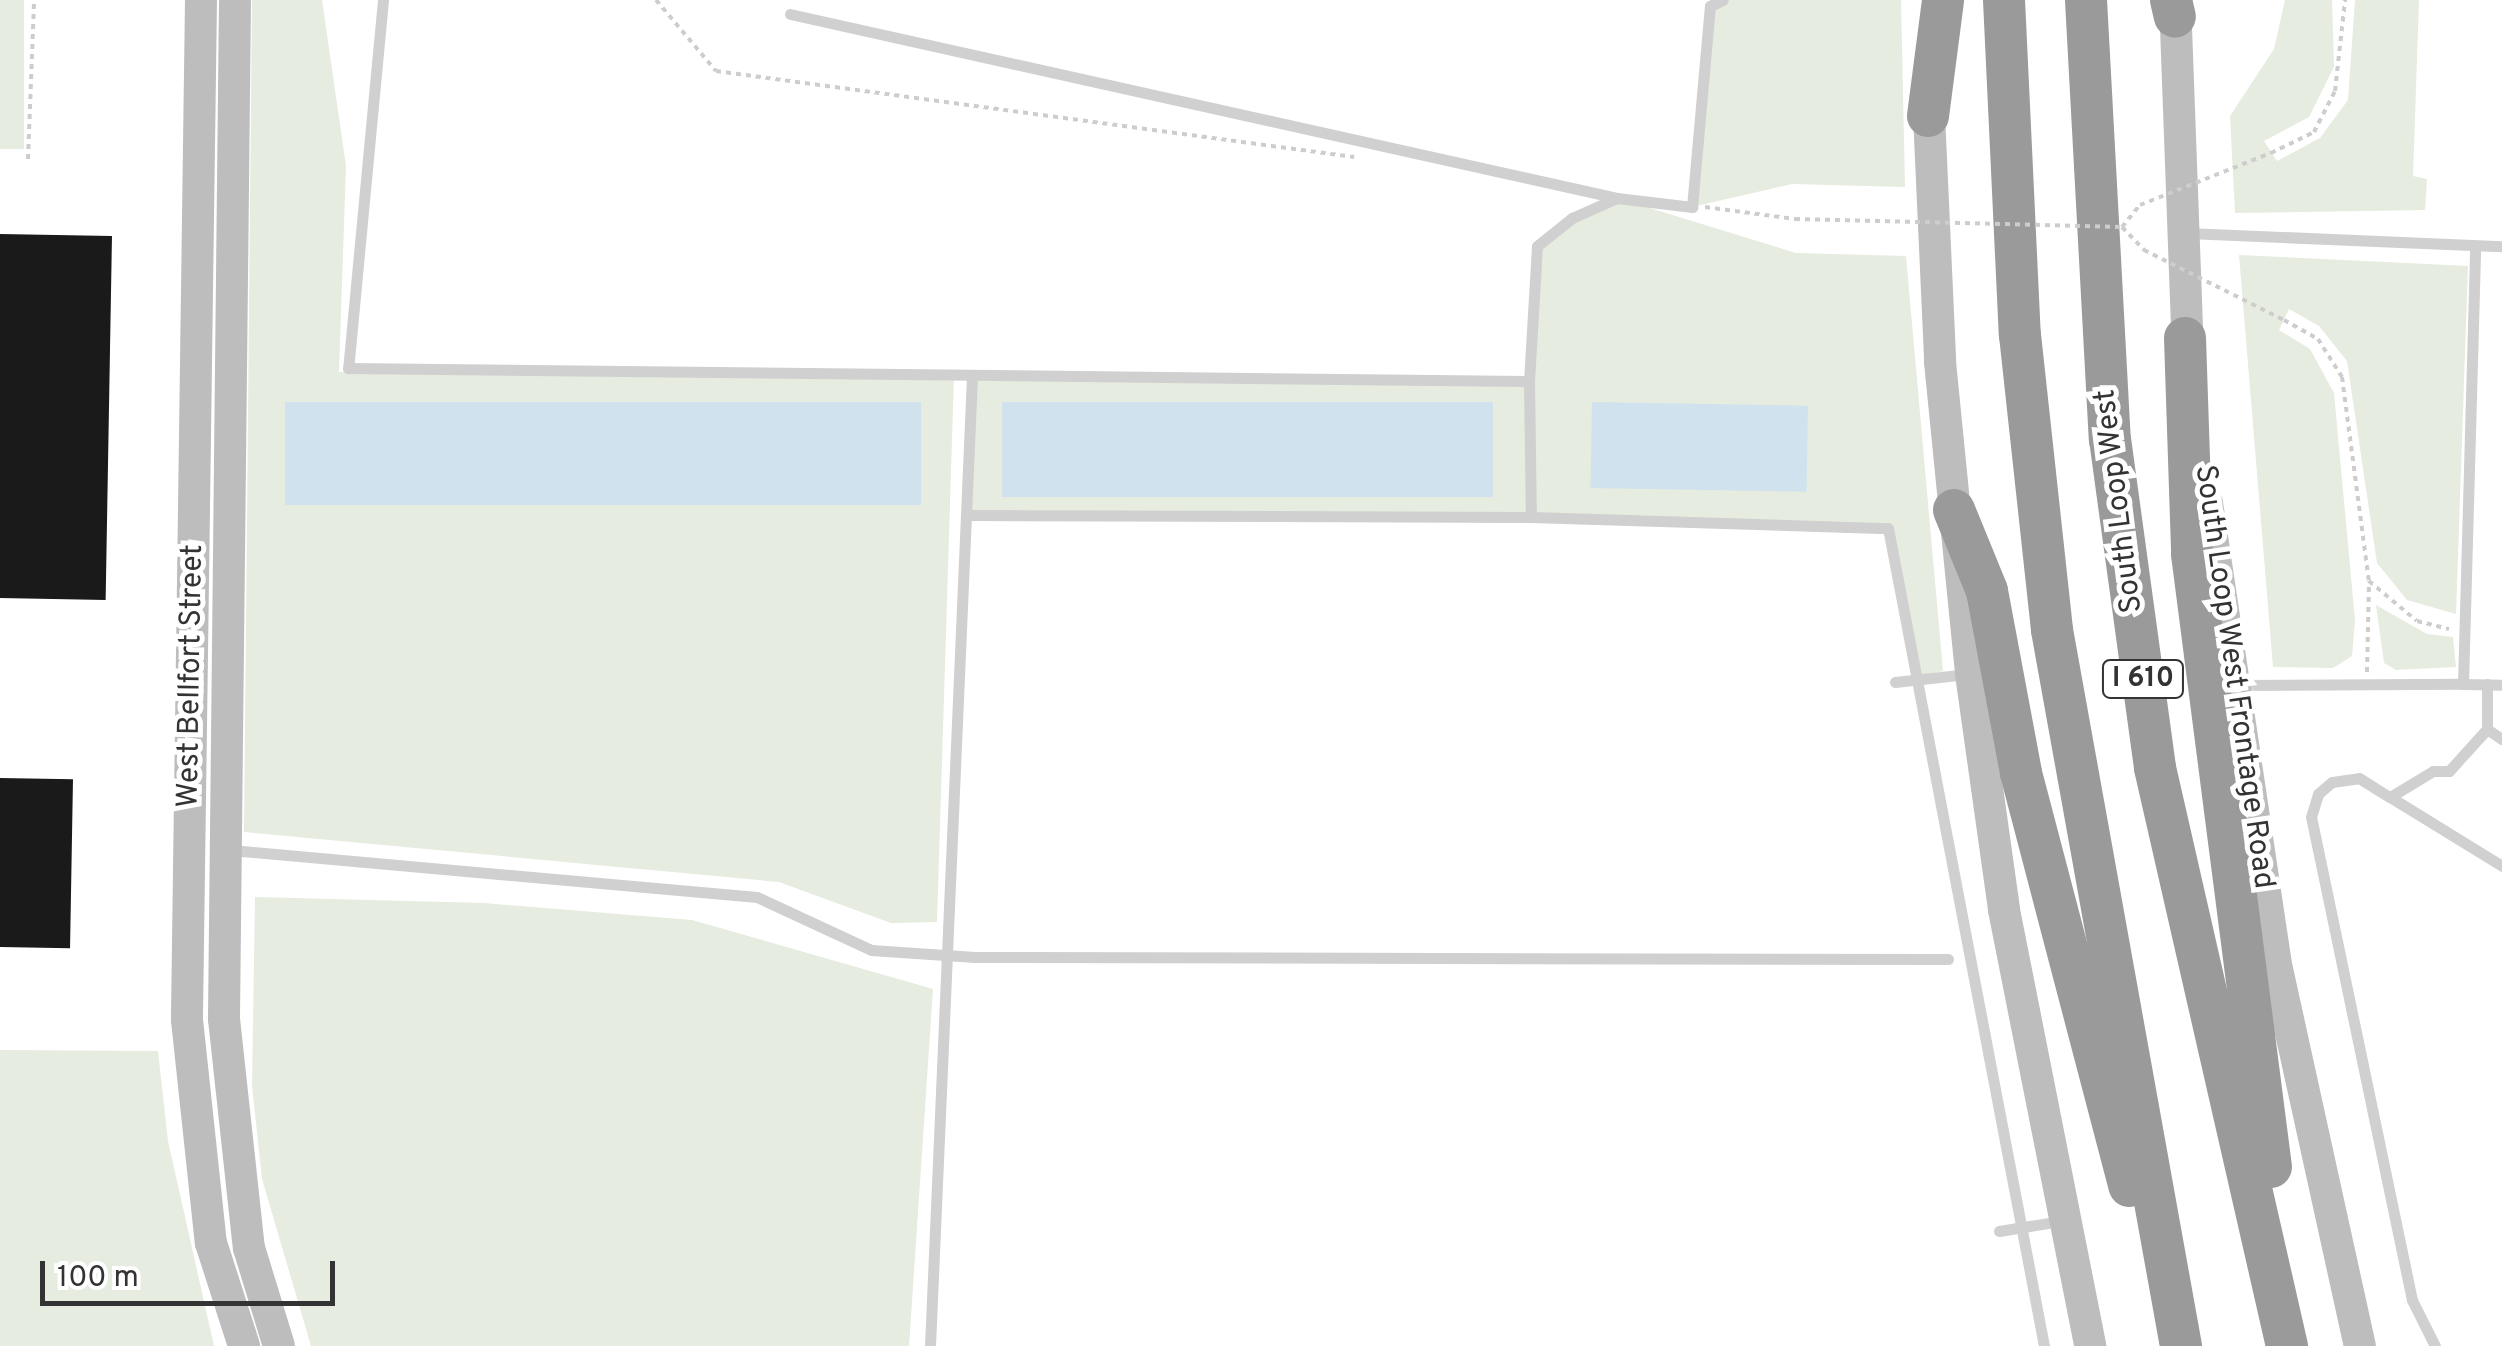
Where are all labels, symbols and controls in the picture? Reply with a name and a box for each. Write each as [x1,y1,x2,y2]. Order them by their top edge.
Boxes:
street label: South Loop West [2088,387,2152,615]
street label: South Loop West Frontage Road [2185,463,2281,891]
street label: West Bellfort Street [172,544,212,808]
road number: I 610 [2100,656,2186,702]
scale bar [45,1241,340,1303]
text: 100 m [57,1260,139,1297]

